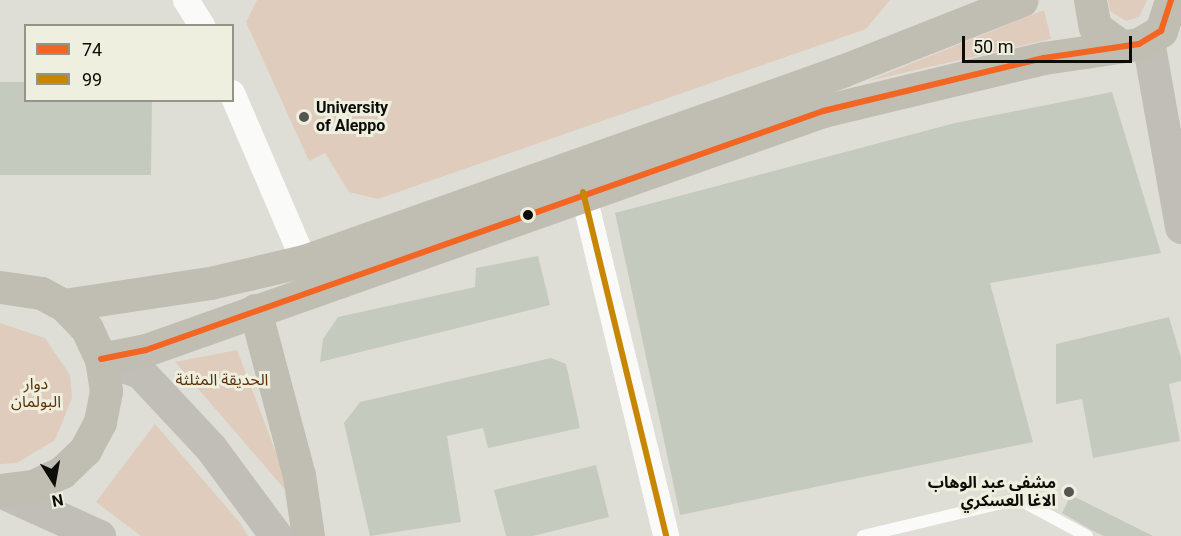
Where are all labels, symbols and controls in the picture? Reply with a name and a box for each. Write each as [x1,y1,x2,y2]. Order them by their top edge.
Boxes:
legend [24,24,234,102]
scale bar [965,24,1134,62]
text: 50 m [973,36,1013,57]
text: 74 [82,39,102,60]
text: 99 [82,69,102,90]
place label: University of Aleppo [316,98,388,136]
marker: University of Aleppo [297,110,311,124]
unlabelled marker [522,209,534,221]
park label: الحديقة المثلثة [176,370,268,390]
park label: دوار البولمان [11,374,61,412]
north arrow [24,452,84,512]
place label: مشفى عبد الوهاب الاغا العسكري [928,473,1056,511]
marker: مشفى عبد الوهاب الاغا العسكري [1060,483,1078,501]
text: N [50,490,65,511]

